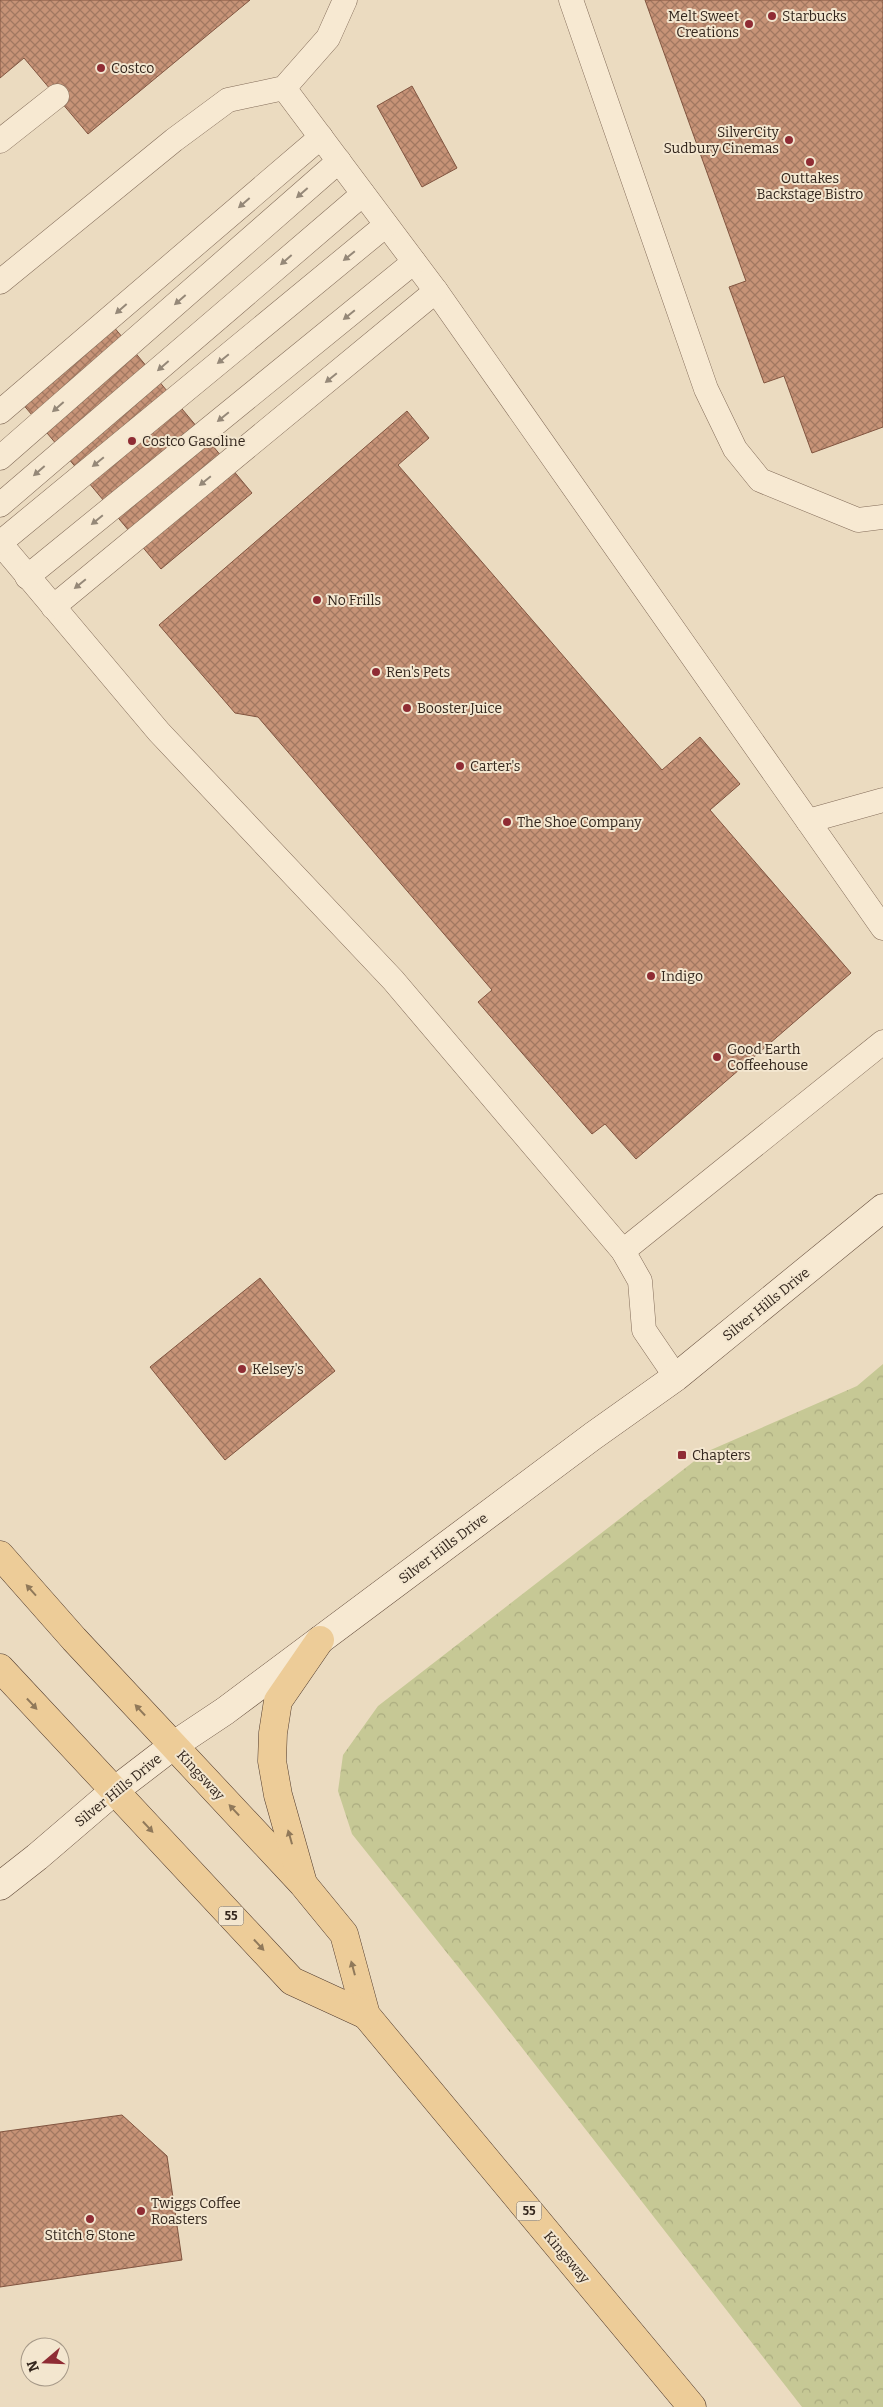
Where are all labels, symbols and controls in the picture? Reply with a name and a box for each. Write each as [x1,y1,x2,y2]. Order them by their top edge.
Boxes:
place label: Melt Sweet Creations [668,8,739,41]
place label: Starbucks [782,8,847,25]
marker: Starbucks [766,10,778,22]
marker: Melt Sweet Creations [743,18,755,30]
place label: Costco [111,60,154,77]
marker: Costco [95,62,107,74]
place label: SilverCity Sudbury Cinemas [663,124,780,157]
marker: SilverCity Sudbury Cinemas [783,134,795,146]
marker: Outtakes Backstage Bistro [804,156,816,168]
place label: Outtakes Backstage Bistro [757,170,863,203]
one-way arrow [297,187,309,199]
one-way arrow [238,197,250,208]
one-way arrow [342,250,355,261]
one-way arrow [280,254,292,265]
one-way arrow [174,294,186,306]
one-way arrow [115,303,127,315]
one-way arrow [343,310,356,321]
one-way arrow [217,354,230,365]
one-way arrow [156,360,169,371]
one-way arrow [325,372,337,383]
one-way arrow [52,401,64,413]
one-way arrow [217,412,230,423]
place label: Costco Gasoline [142,433,245,450]
marker: Costco Gasoline [126,435,138,447]
one-way arrow [91,457,104,468]
one-way arrow [33,466,46,477]
one-way arrow [199,476,212,487]
one-way arrow [90,514,103,525]
one-way arrow [74,579,87,590]
place label: No Frills [327,592,381,609]
marker: No Frills [311,594,323,606]
place label: Ren's Pets [386,664,450,681]
marker: Ren's Pets [370,666,382,678]
place label: Booster Juice [417,700,502,717]
marker: Booster Juice [401,702,413,714]
place label: Carter's [470,758,521,775]
marker: Carter's [454,760,466,772]
place label: The Shoe Company [517,814,642,831]
marker: The Shoe Company [501,816,513,828]
place label: Indigo [661,968,703,985]
marker: Indigo [645,970,657,982]
place label: Good Earth Coffeehouse [727,1041,808,1074]
marker: Good Earth Coffeehouse [711,1051,723,1063]
street label: Silver Hills Drive [719,1264,813,1345]
place label: Kelsey's [252,1361,304,1378]
marker: Kelsey's [236,1363,248,1375]
place label: Chapters [692,1447,751,1464]
marker: Chapters [676,1449,688,1461]
street label: Silver Hills Drive [395,1509,491,1587]
one-way arrow [25,1583,36,1596]
one-way arrow [26,1698,38,1710]
one-way arrow [134,1704,146,1716]
street label: Kingsway [173,1747,229,1804]
street label: Silver Hills Drive [71,1750,165,1831]
one-way arrow [228,1804,240,1816]
one-way arrow [142,1820,153,1833]
one-way arrow [285,1830,293,1845]
road number: 55 [218,1906,244,1925]
one-way arrow [253,1939,265,1951]
one-way arrow [349,1961,357,1976]
place label: Twiggs Coffee Roasters [151,2195,241,2228]
road number: 55 [516,2202,542,2220]
marker: Twiggs Coffee Roasters [135,2205,147,2217]
marker: Stitch & Stone [84,2213,96,2225]
place label: Stitch & Stone [45,2227,135,2244]
street label: Kingsway [540,2228,594,2287]
north arrow [20,2337,70,2387]
text: N [23,2358,43,2374]

